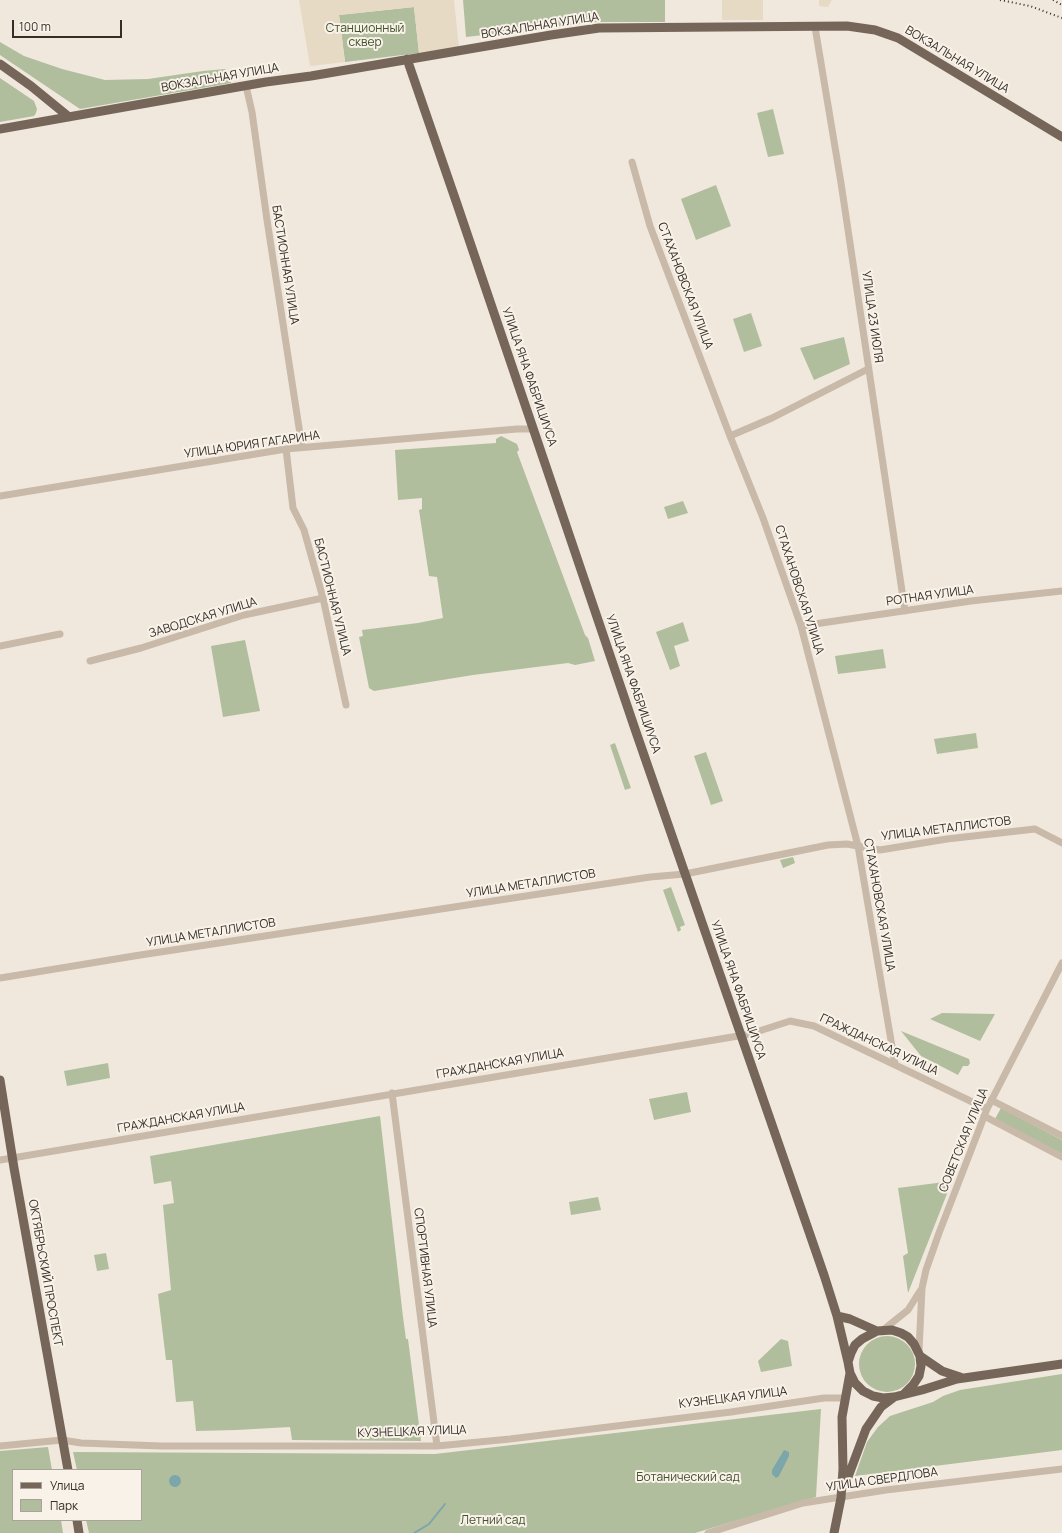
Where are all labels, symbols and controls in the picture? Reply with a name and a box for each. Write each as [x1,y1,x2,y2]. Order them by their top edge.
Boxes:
street label: ВОКЗАЛЬНАЯ УЛИЦА [480,10,600,42]
scale bar [14,12,124,38]
text: 100 m [19,18,51,35]
park label: Станционный сквер [326,22,404,50]
street label: ВОКЗАЛЬНАЯ УЛИЦА [902,23,1012,97]
street label: ВОКЗАЛЬНАЯ УЛИЦА [160,61,280,95]
street label: БАСТИОННАЯ УЛИЦА [268,204,302,326]
street label: СТАХАНОВСКАЯ УЛИЦА [654,220,716,352]
street label: УЛИЦА 23 ИЮЛЯ [858,270,886,364]
street label: УЛИЦА ЯНА ФАБРИЦИУСА [498,306,560,448]
street label: УЛИЦА ЮРИЯ ГАГАРИНА [183,428,321,462]
street label: СТАХАНОВСКАЯ УЛИЦА [771,524,827,656]
street label: БАСТИОННАЯ УЛИЦА [310,537,354,657]
street label: РОТНАЯ УЛИЦА [885,583,975,609]
street label: ЗАВОДСКАЯ УЛИЦА [147,595,259,641]
street label: УЛИЦА ЯНА ФАБРИЦИУСА [602,613,664,755]
street label: УЛИЦА МЕТАЛЛИСТОВ [880,814,1012,844]
street label: СТАХАНОВСКАЯ УЛИЦА [860,837,898,973]
street label: УЛИЦА МЕТАЛЛИСТОВ [465,867,597,901]
street label: УЛИЦА МЕТАЛЛИСТОВ [145,916,277,950]
street label: УЛИЦА ЯНА ФАБРИЦИУСА [707,919,769,1061]
street label: ГРАЖДАНСКАЯ УЛИЦА [817,1011,941,1079]
street label: ГРАЖДАНСКАЯ УЛИЦА [435,1046,565,1082]
street label: СОВЕТСКАЯ УЛИЦА [936,1086,992,1194]
street label: ГРАЖДАНСКАЯ УЛИЦА [116,1100,246,1136]
street label: ОКТЯБРЬСКИЙ ПРОСПЕКТ [25,1198,65,1348]
street label: СПОРТИВНАЯ УЛИЦА [410,1207,440,1329]
street label: КУЗНЕЦКАЯ УЛИЦА [678,1384,788,1412]
street label: КУЗНЕЦКАЯ УЛИЦА [357,1423,467,1441]
street label: УЛИЦА СВЕРДЛОВА [825,1465,939,1495]
legend [12,1469,142,1521]
park label: Ботанический сад [636,1471,740,1485]
text: Улица [50,1477,84,1494]
text: Парк [50,1497,78,1514]
park label: Летний сад [460,1514,526,1528]

